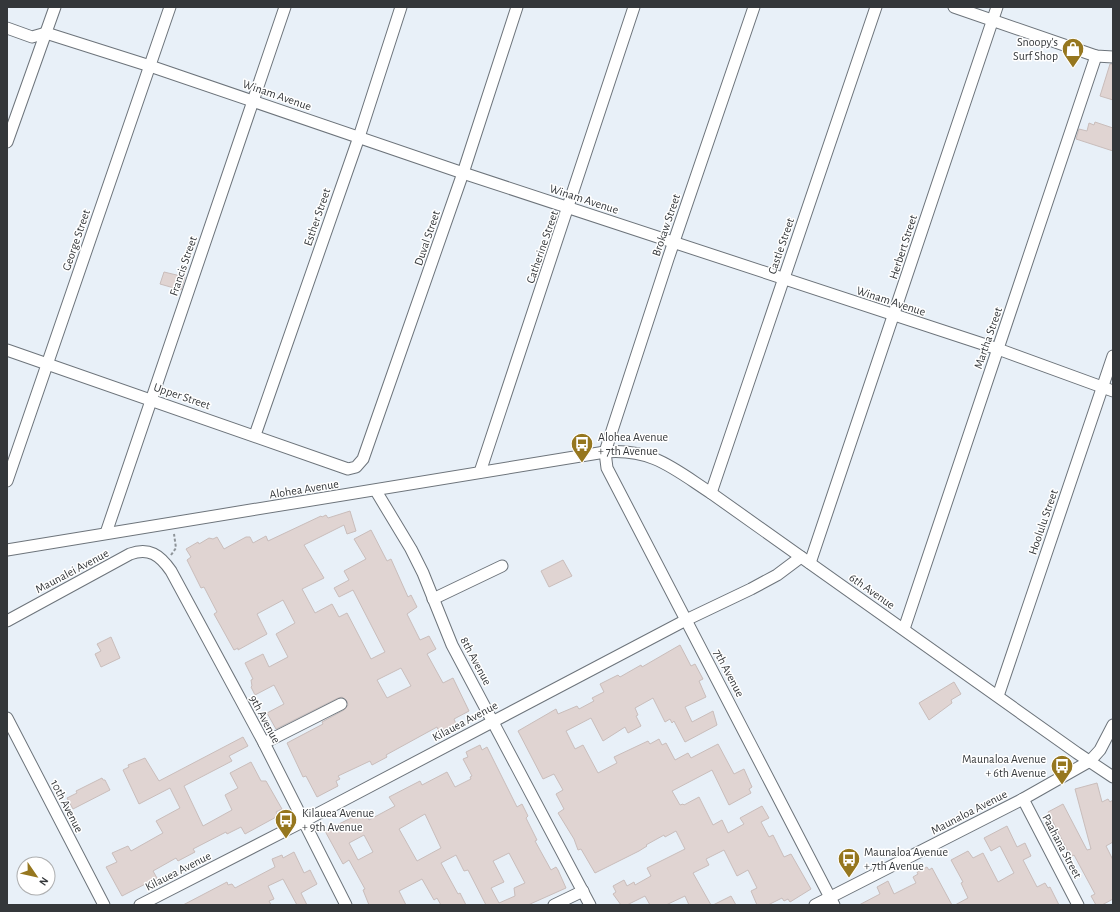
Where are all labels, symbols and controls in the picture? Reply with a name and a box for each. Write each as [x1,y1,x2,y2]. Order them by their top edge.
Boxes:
place label: Snoopy’s Surf Shop [1013,36,1058,62]
shop icon: Snoopy’s Surf Shop [1060,36,1086,69]
street label: Winam Avenue [241,78,313,112]
street label: Winam Avenue [548,182,620,216]
street label: Esther Street [302,187,332,247]
street label: Brokaw Street [650,192,682,258]
street label: George Street [60,208,92,272]
street label: Duval Street [412,209,442,267]
street label: Catherine Street [524,209,560,285]
street label: Herbert Street [887,213,919,281]
street label: Castle Street [766,216,796,276]
street label: Francis Street [167,234,199,297]
street label: Winam Avenue [855,284,927,318]
street label: Martha Street [972,305,1004,370]
street label: Upper Street [152,381,212,411]
bus stop icon: Alohea Avenue + 7th Avenue [569,431,595,464]
place label: Alohea Avenue + 7th Avenue [598,431,668,457]
street label: Alohea Avenue [268,478,340,500]
street label: Hoolulu Street [1026,488,1060,556]
street label: Maunalei Avenue [33,547,111,595]
street label: 6th Avenue [847,571,897,611]
street label: 8th Avenue [458,635,494,687]
street label: 7th Avenue [711,647,747,699]
street label: 9th Avenue [247,693,283,745]
street label: Kilauea Avenue [430,699,500,743]
place label: Maunaloa Avenue + 6th Avenue [962,753,1046,779]
bus stop icon: Maunaloa Avenue + 6th Avenue [1049,753,1075,786]
street label: 10th Avenue [49,778,85,834]
street label: Maunaloa Avenue [929,788,1009,836]
bus stop icon: Kilauea Avenue + 9th Avenue [273,807,299,840]
place label: Kilauea Avenue + 9th Avenue [302,807,374,833]
street label: Paahana Street [1040,812,1084,880]
bus stop icon: Maunaloa Avenue + 7th Avenue [836,846,862,879]
place label: Maunaloa Avenue + 7th Avenue [864,846,948,872]
street label: Kilauea Avenue [143,849,213,893]
north arrow [16,856,56,896]
text: N [37,875,51,888]

